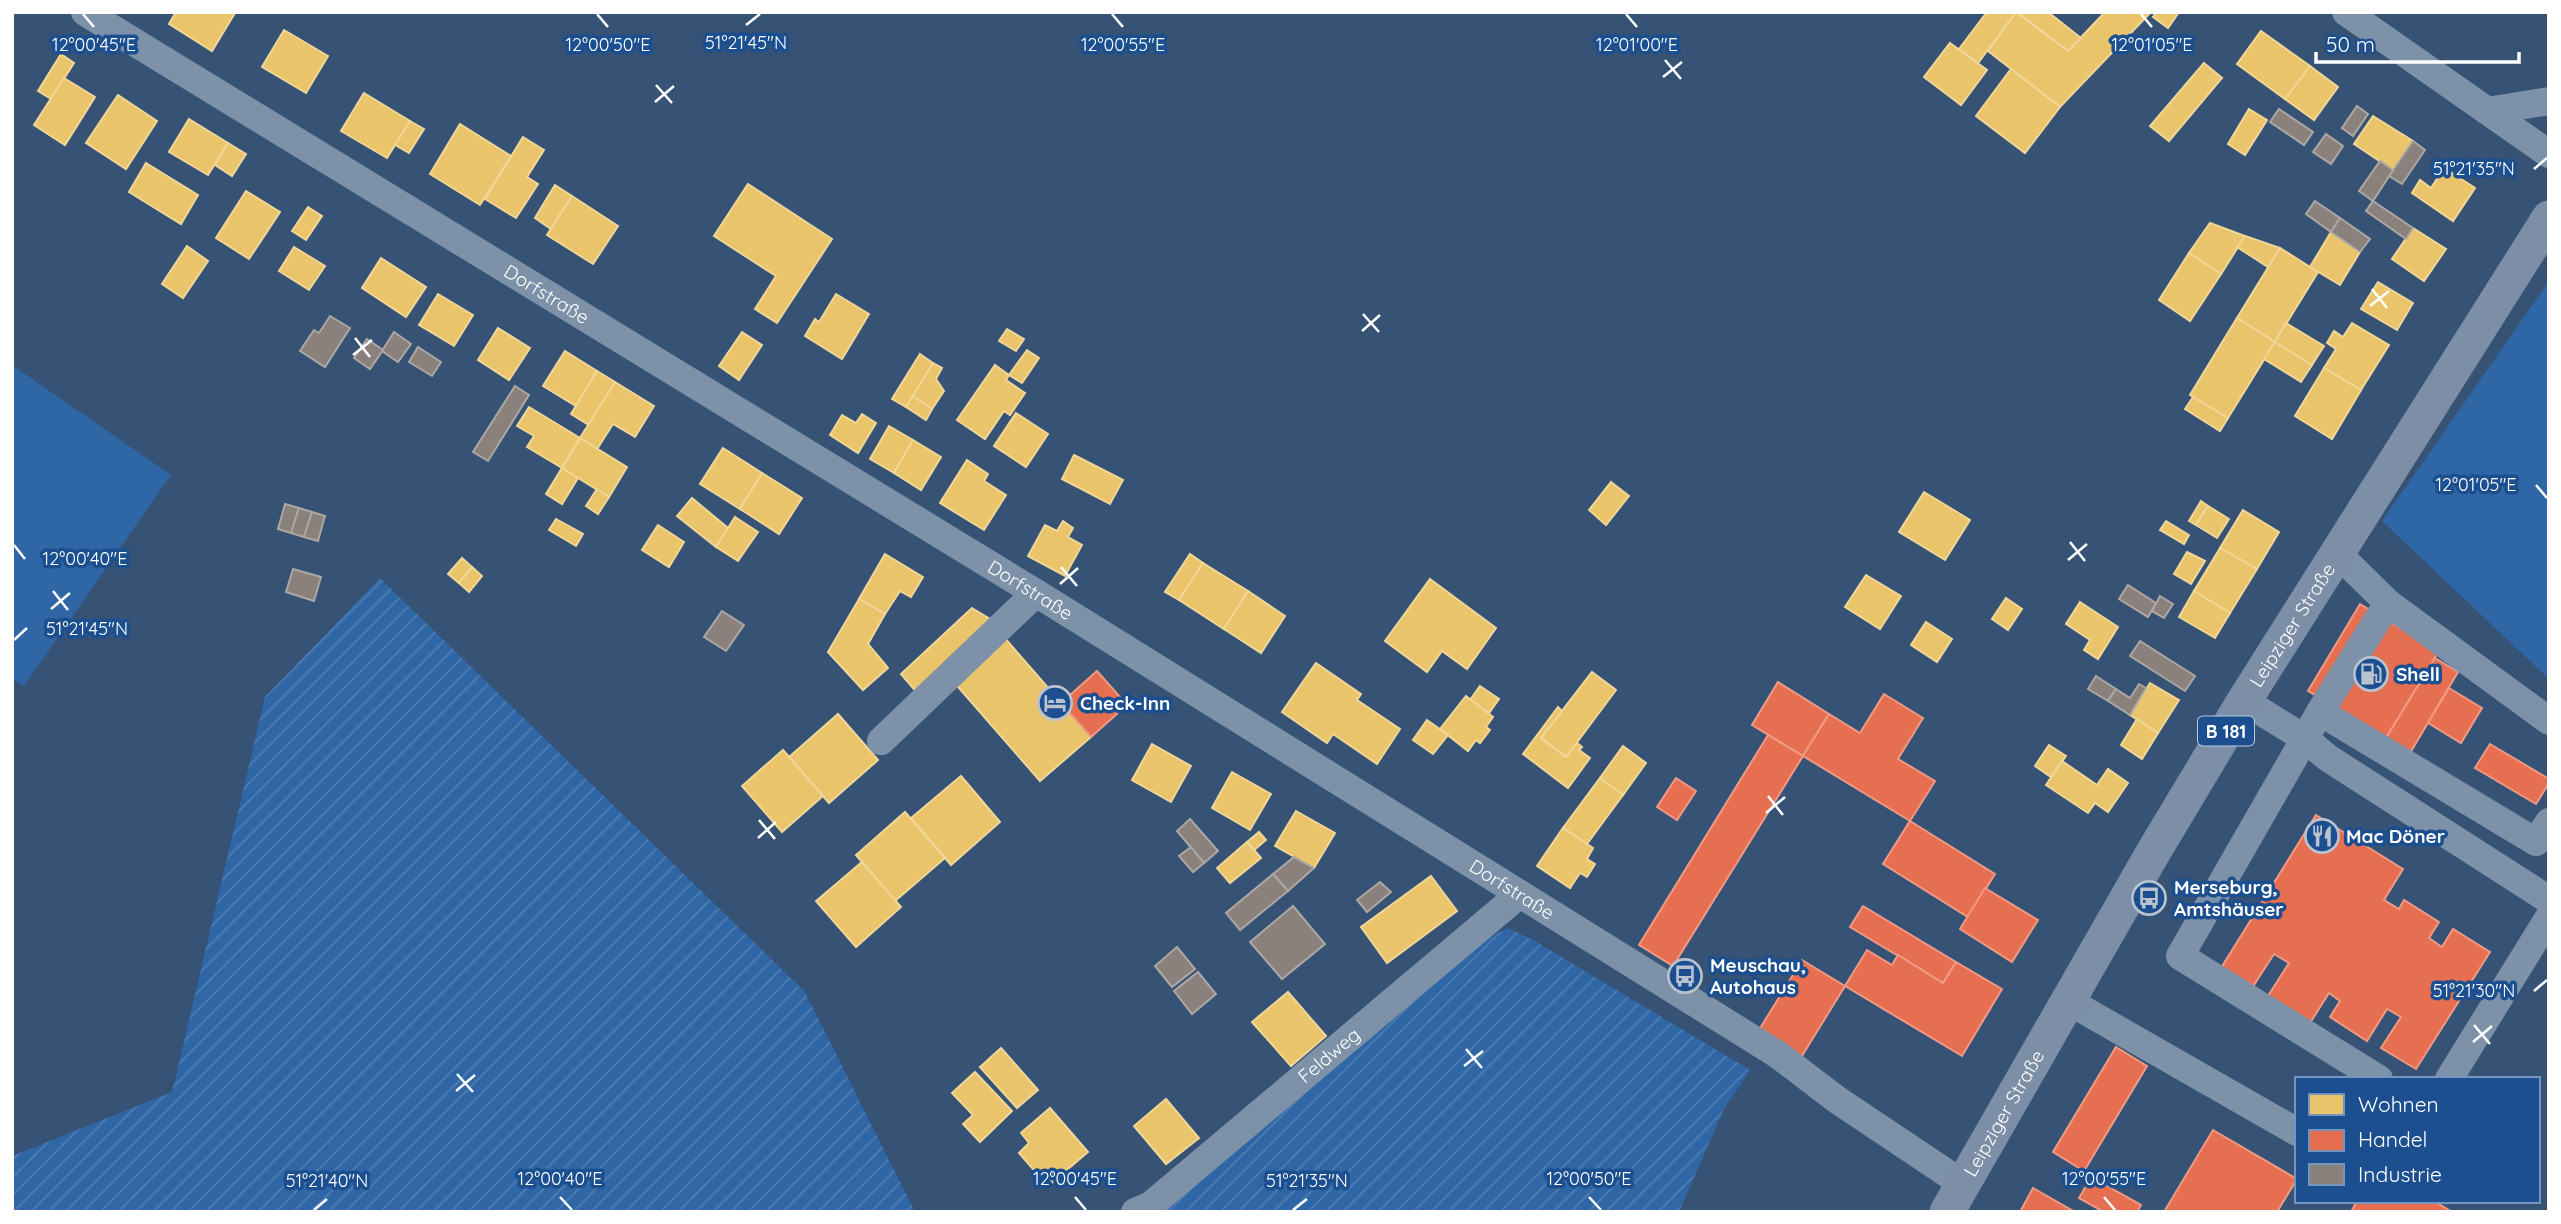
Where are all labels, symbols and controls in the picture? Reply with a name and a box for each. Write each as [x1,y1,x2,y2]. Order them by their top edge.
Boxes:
scale bar [2316,21,2519,65]
text: 51°21'45"N [705,31,787,54]
text: 50 m [2326,31,2375,57]
text: 12°00'45"E [52,33,136,56]
text: 12°00'50"E [565,33,651,56]
text: 12°00'55"E [1081,33,1165,56]
text: 12°01'00"E [1596,33,1678,56]
text: 12°01'05"E [2111,33,2193,56]
text: 51°21'35"N [2433,157,2515,180]
street label: Dorfstraße [500,259,594,329]
text: 12°01'05"E [2435,473,2517,496]
text: 12°00'40"E [43,547,127,570]
street label: Dorfstraße [983,554,1078,625]
street label: Leipziger Straße [2244,558,2340,691]
text: 51°21'45"N [46,617,128,640]
fuel station icon: Shell [2352,655,2390,693]
place label: Shell [2396,662,2440,686]
hotel icon: Check-Inn [1036,684,1074,722]
place label: Check-Inn [1080,691,1170,715]
road number: B 181 [2198,716,2254,746]
restaurant icon: Mac Döner [2303,817,2341,855]
place label: Mac Döner [2346,824,2445,848]
street label: Dorfstraße [1465,854,1559,925]
place label: Merseburg, Amtshäuser [2174,875,2284,921]
bus stop icon: Merseburg, Amtshäuser [2130,879,2168,917]
place label: Meuschau, Autohaus [1710,953,1806,999]
bus stop icon: Meuschau, Autohaus [1666,957,1704,995]
text: 51°21'30"N [2433,979,2515,1002]
street label: Feldweg [1293,1022,1365,1088]
street label: Leipziger Straße [1958,1045,2049,1181]
legend [2295,1077,2540,1203]
text: Wohnen [2358,1091,2439,1117]
text: Handel [2358,1126,2427,1152]
text: Industrie [2358,1161,2442,1187]
text: 12°00'40"E [518,1167,602,1190]
text: 12°00'45"E [1033,1167,1117,1190]
text: 12°00'50"E [1546,1167,1632,1190]
text: 12°00'55"E [2062,1167,2146,1190]
text: 51°21'40"N [286,1169,368,1192]
text: 51°21'35"N [1266,1169,1348,1192]

